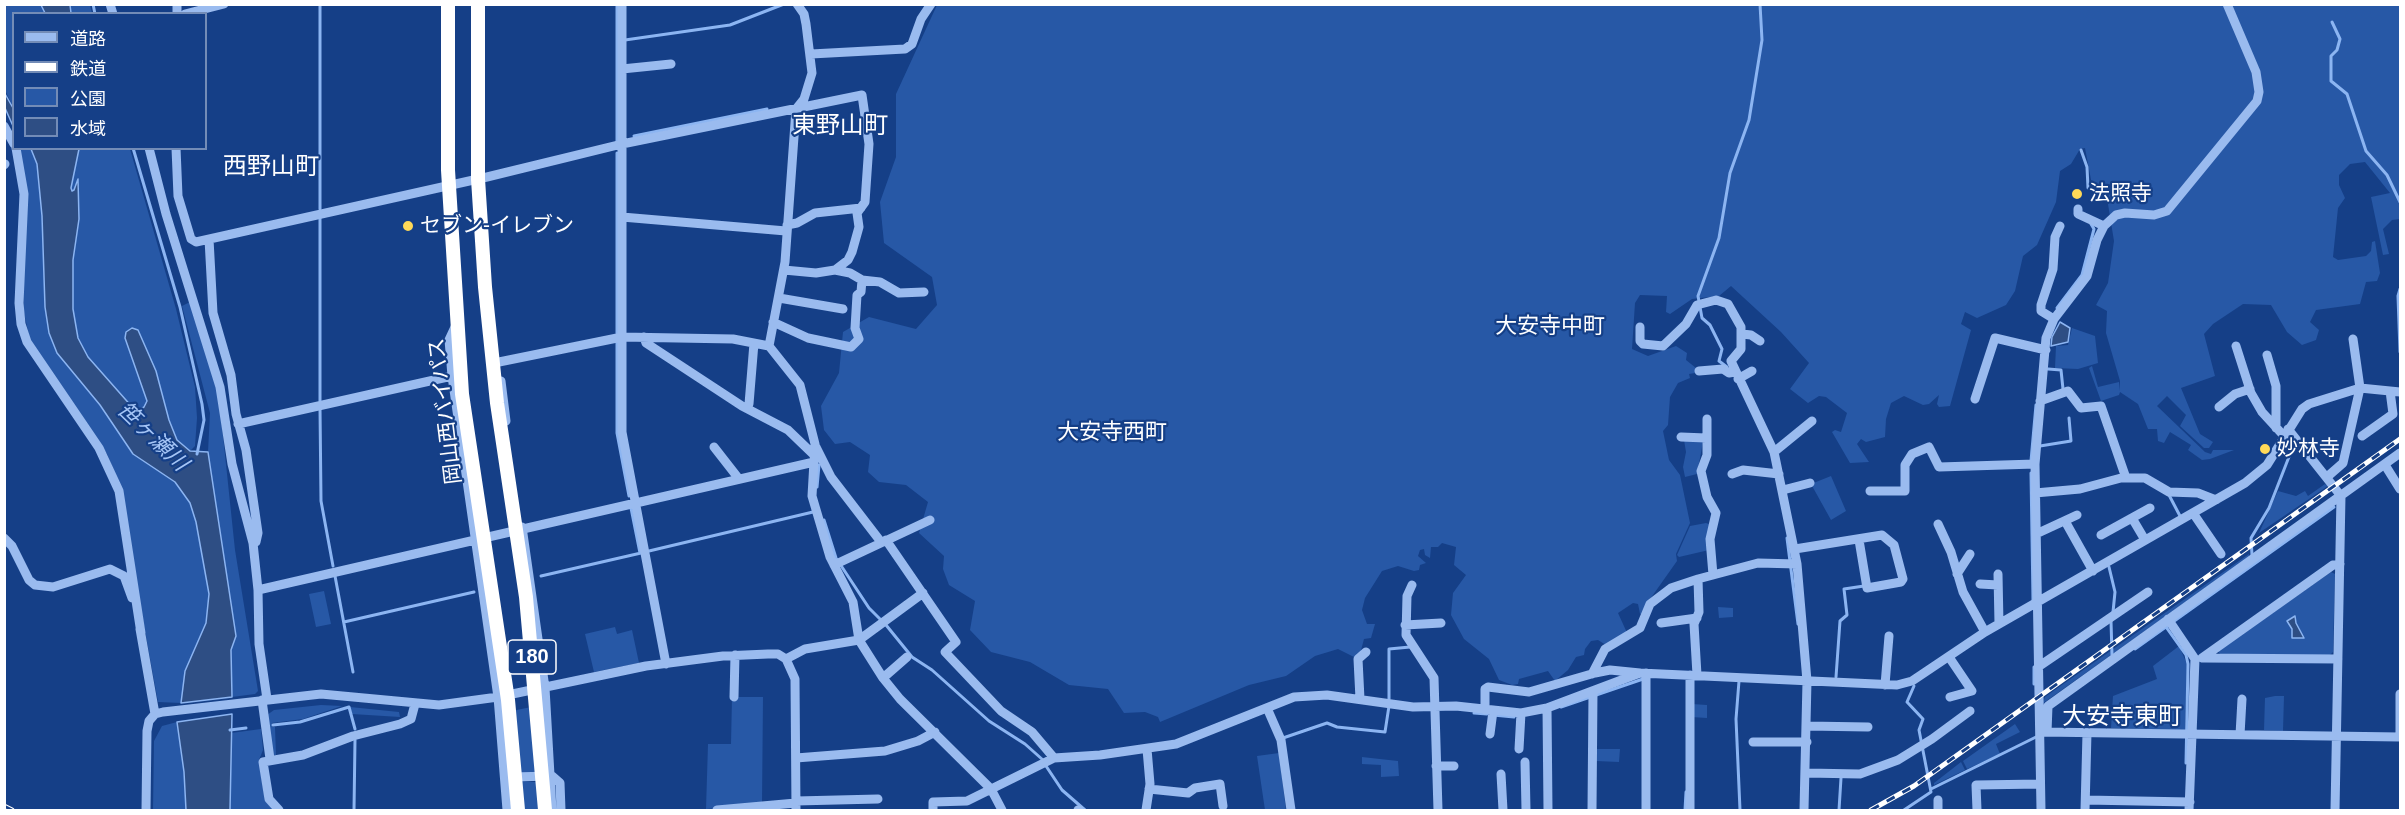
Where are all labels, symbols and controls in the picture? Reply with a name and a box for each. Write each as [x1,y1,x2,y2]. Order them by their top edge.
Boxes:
legend [12,12,207,150]
text: 道路 [70,29,106,49]
text: 鉄道 [70,59,106,79]
text: 公園 [70,89,106,109]
district label: 東野山町 [792,112,888,140]
text: 水域 [70,119,106,139]
district label: 西野山町 [223,153,319,181]
place label: 法照寺 [2089,181,2152,207]
marker: 法照寺 [2070,187,2084,201]
place label: セブン-イレブン [420,213,574,239]
marker: セブン-イレブン [401,219,415,233]
district label: 大安寺中町 [1495,314,1605,340]
street label: 岡山西バイパス [425,337,467,485]
water label: 笹ヶ瀬川 [111,397,193,477]
district label: 大安寺西町 [1057,420,1167,446]
place label: 妙林寺 [2277,436,2340,462]
marker: 妙林寺 [2258,442,2272,456]
road number: 180 [508,640,556,674]
district label: 大安寺東町 [2062,703,2182,731]

